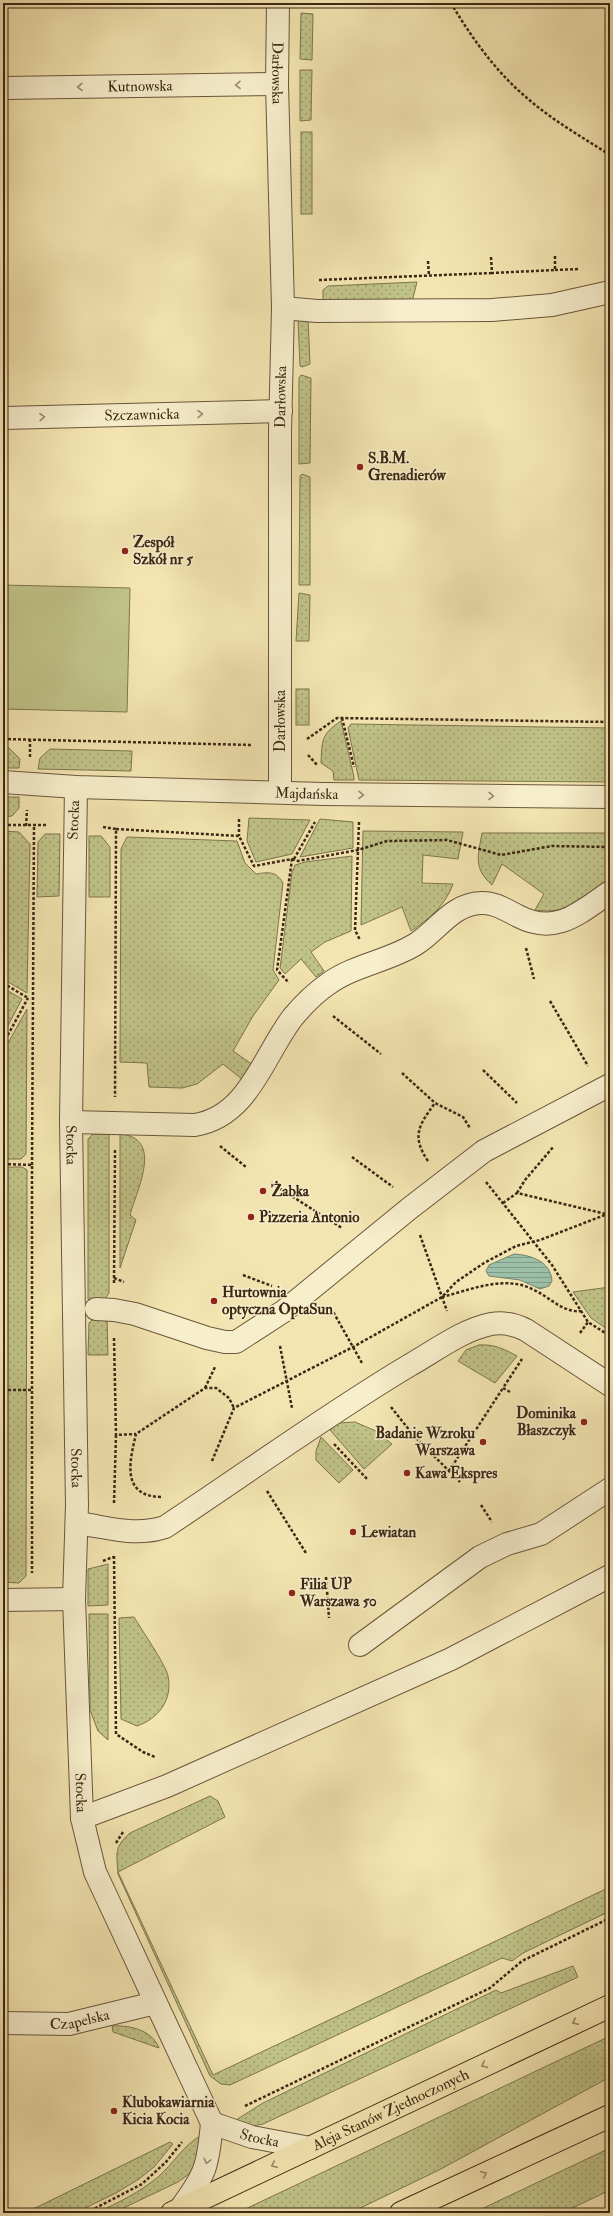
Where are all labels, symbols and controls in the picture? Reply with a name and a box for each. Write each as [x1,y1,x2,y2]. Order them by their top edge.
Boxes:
street label: Darłowska [267,42,287,105]
street label: Kutnowska [107,76,174,96]
one-way arrow [235,80,241,89]
one-way arrow [77,83,83,91]
street label: Darłowska [271,365,291,428]
street label: Szczawnicka [104,404,181,425]
one-way arrow [197,409,203,418]
one-way arrow [39,413,45,421]
place label: S.B.M. Grenadierów [368,449,447,485]
marker: S.B.M. Grenadierów [355,462,365,472]
place label: Zespół Szkół nr 5 [133,533,193,569]
marker: Zespół Szkół nr 5 [120,546,130,556]
street label: Darłowska [271,689,290,752]
street label: Majdańska [275,783,340,804]
one-way arrow [358,790,364,799]
one-way arrow [488,792,494,800]
street label: Stocka [64,799,84,840]
street label: Stocka [62,1125,81,1166]
place label: Żabka [271,1180,310,1201]
marker: Żabka [258,1186,268,1196]
place label: Pizzeria Antonio [259,1208,360,1227]
marker: Pizzeria Antonio [246,1212,256,1222]
place label: Hurtownia optyczna OptaSun [222,1283,333,1320]
marker: Hurtownia optyczna OptaSun [209,1296,219,1306]
place label: Dominika Błaszczyk [516,1404,577,1441]
marker: Dominika Błaszczyk [579,1417,589,1427]
place label: Badanie Wzroku Warszawa [375,1424,476,1460]
marker: Badanie Wzroku Warszawa [478,1437,488,1447]
street label: Stocka [67,1448,86,1489]
place label: Kawa Ekspres [415,1464,498,1484]
marker: Kawa Ekspres [402,1468,412,1478]
place label: Lewiatan [361,1523,417,1542]
marker: Lewiatan [348,1527,358,1537]
place label: Filia UP Warszawa 50 [299,1575,377,1611]
marker: Filia UP Warszawa 50 [287,1588,297,1598]
street label: Stocka [71,1773,91,1814]
street label: Czapelska [50,2005,112,2033]
one-way arrow [571,2018,578,2026]
one-way arrow [481,2060,488,2068]
street label: Aleja Stanów Zjednoczonych [309,2064,472,2155]
place label: Klubokawiarnia Kicia Kocia [122,2093,215,2129]
marker: Klubokawiarnia Kicia Kocia [109,2106,119,2116]
street label: Stocka [237,2124,282,2152]
one-way arrow [204,2158,212,2165]
one-way arrow [271,2160,279,2168]
one-way arrow [480,2171,488,2179]

